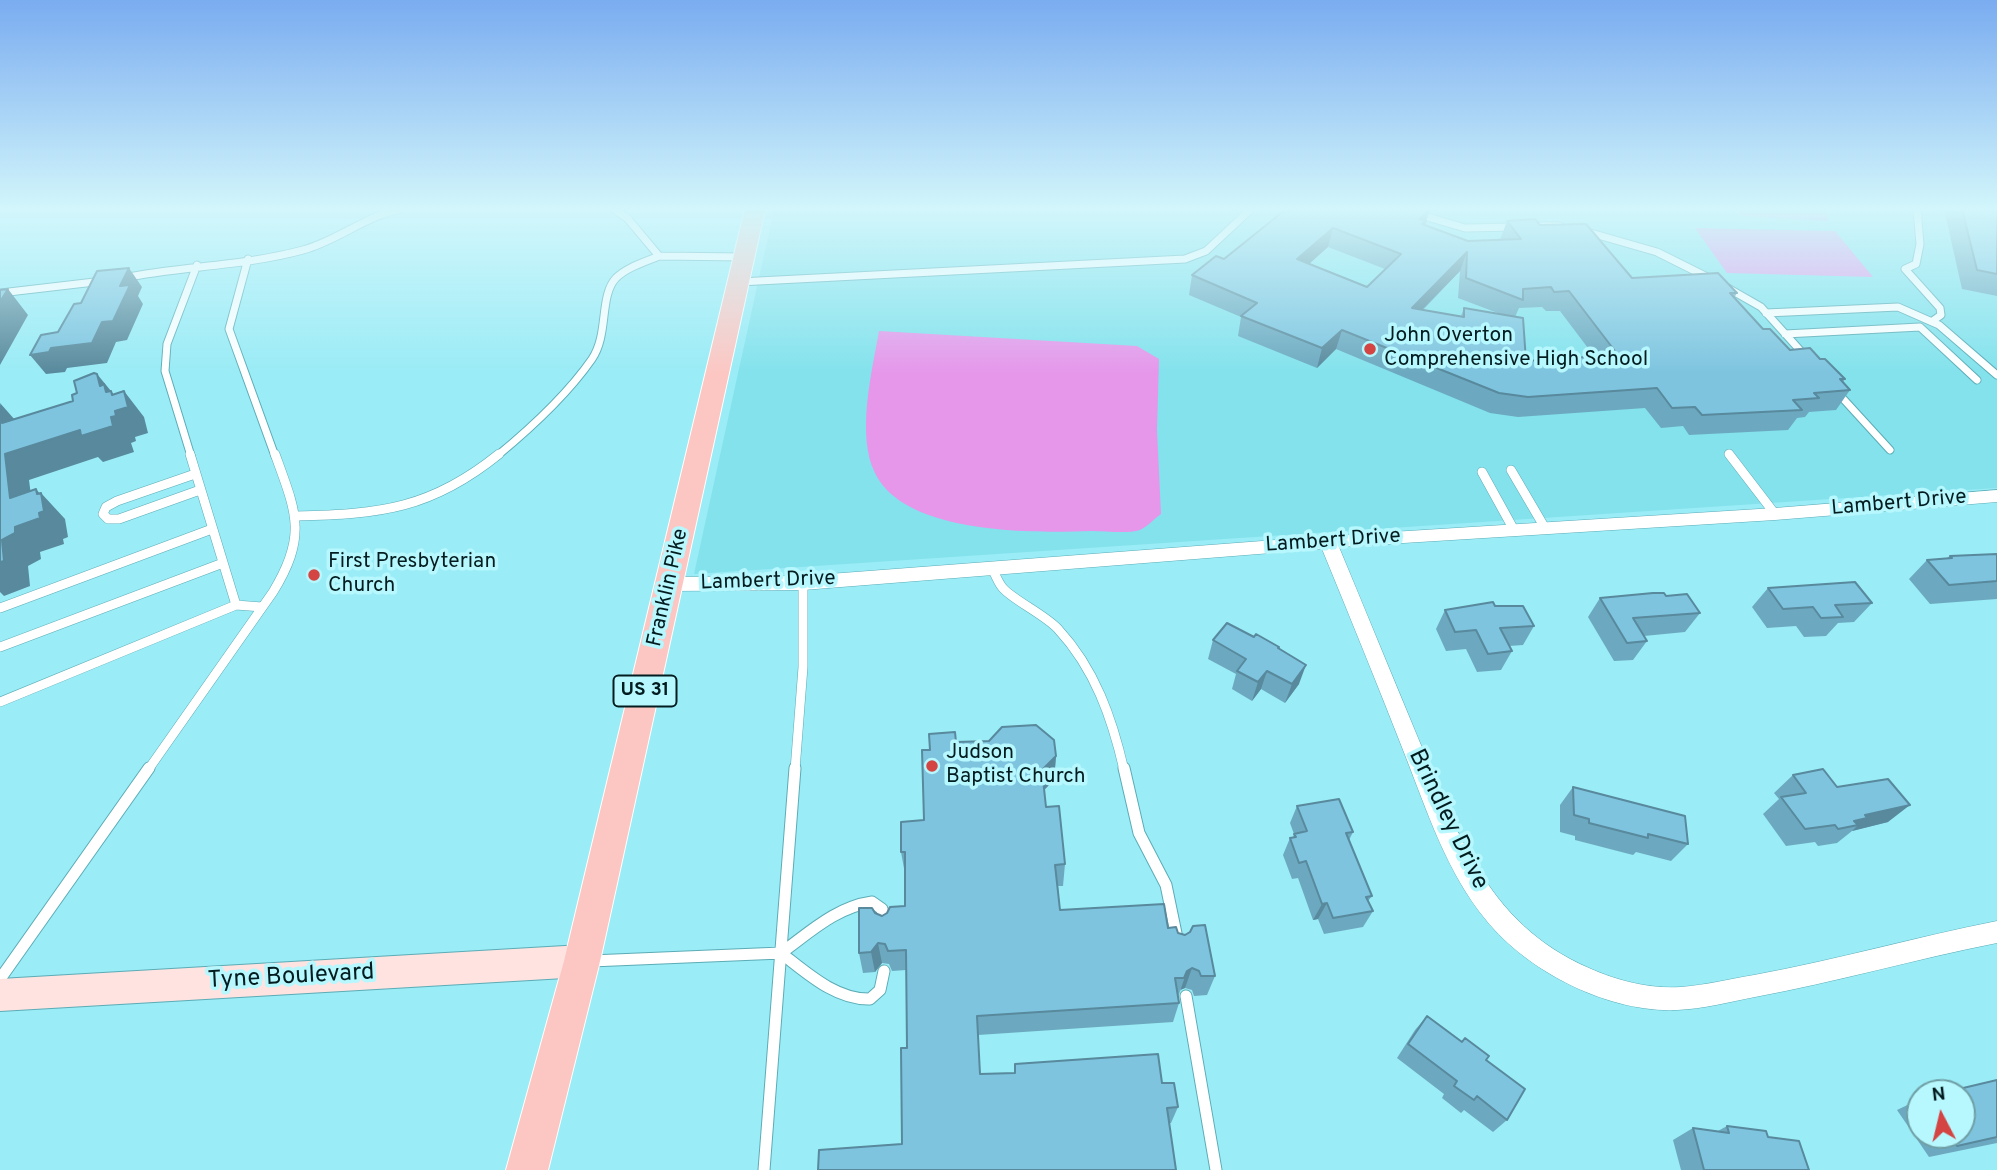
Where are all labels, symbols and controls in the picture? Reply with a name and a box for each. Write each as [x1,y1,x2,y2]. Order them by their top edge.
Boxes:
place label: John Overton Comprehensive High School [1384,324,1648,374]
marker: John Overton Comprehensive High School [1362,341,1378,357]
street label: Lambert Drive [1830,486,1968,522]
street label: Lambert Drive [1264,525,1402,559]
street label: Franklin Pike [643,527,695,649]
place label: First Presbyterian Church [328,550,496,600]
marker: First Presbyterian Church [306,567,322,583]
street label: Lambert Drive [700,567,836,597]
road number: US 31 [614,676,676,706]
place label: Judson Baptist Church [946,741,1086,791]
street label: Brindley Drive [1401,745,1493,895]
marker: Judson Baptist Church [924,758,940,774]
street label: Tyne Boulevard [207,959,375,997]
north arrow [1906,1079,1976,1149]
text: N [1930,1082,1947,1108]

